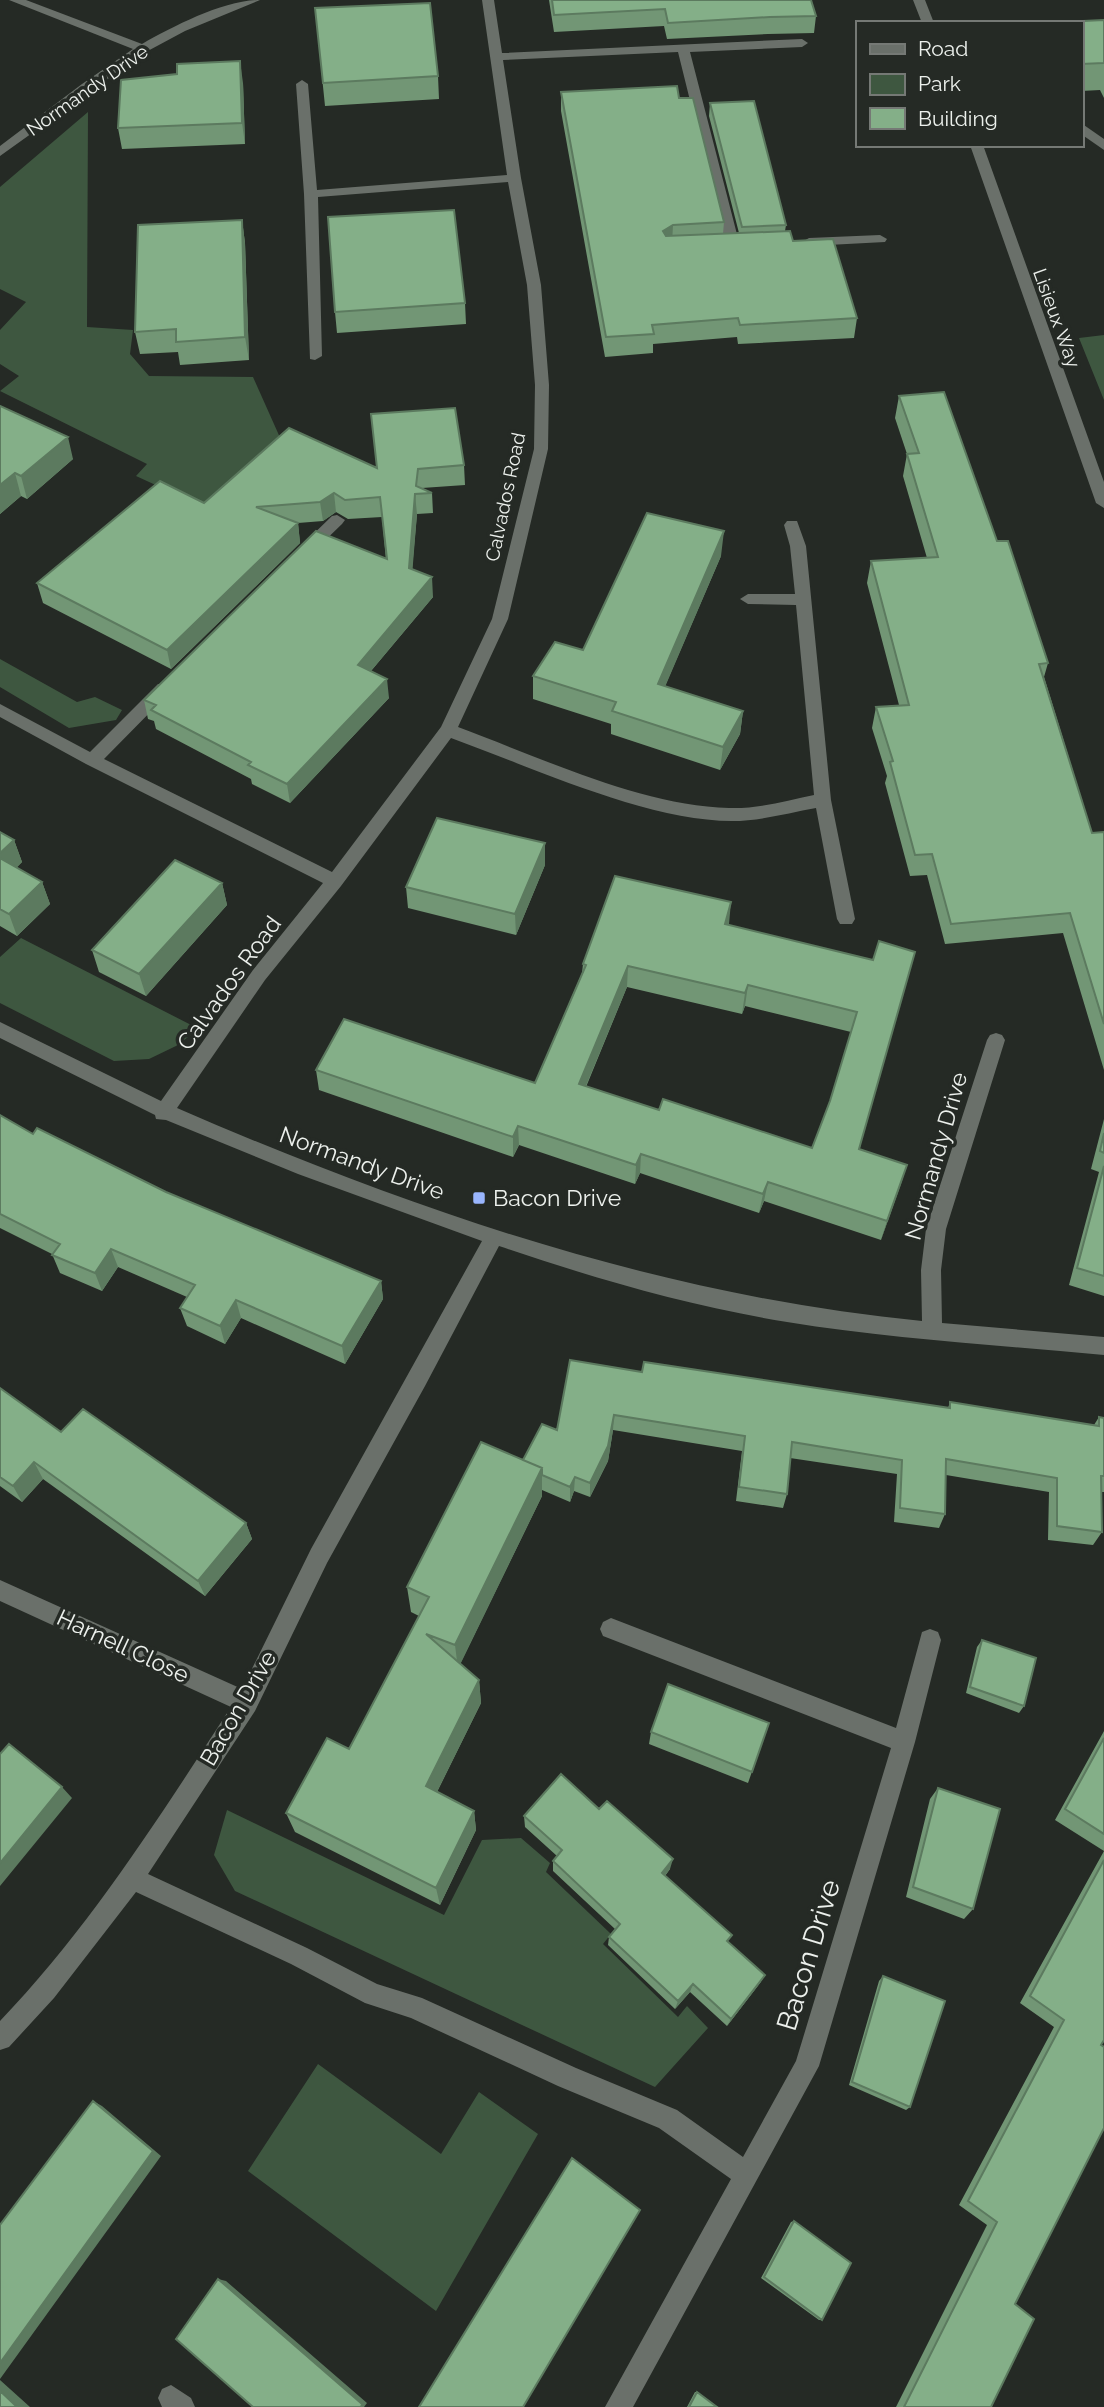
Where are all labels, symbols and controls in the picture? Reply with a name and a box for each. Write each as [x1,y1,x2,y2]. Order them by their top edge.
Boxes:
legend [856,21,1083,147]
text: Road [918,36,968,61]
street label: Normandy Drive [22,40,152,140]
text: Park [918,71,961,96]
text: Building [918,106,998,131]
street label: Lisieux Way [1029,265,1085,371]
street label: Calvados Road [481,431,529,563]
street label: Calvados Road [171,911,286,1055]
street label: Normandy Drive [899,1069,972,1243]
street label: Normandy Drive [276,1120,448,1205]
place label: Bacon Drive [493,1184,621,1211]
marker: Bacon Drive [471,1190,487,1206]
street label: Harnell Close [53,1603,193,1688]
street label: Bacon Drive [194,1645,281,1770]
street label: Bacon Drive [770,1876,847,2035]

